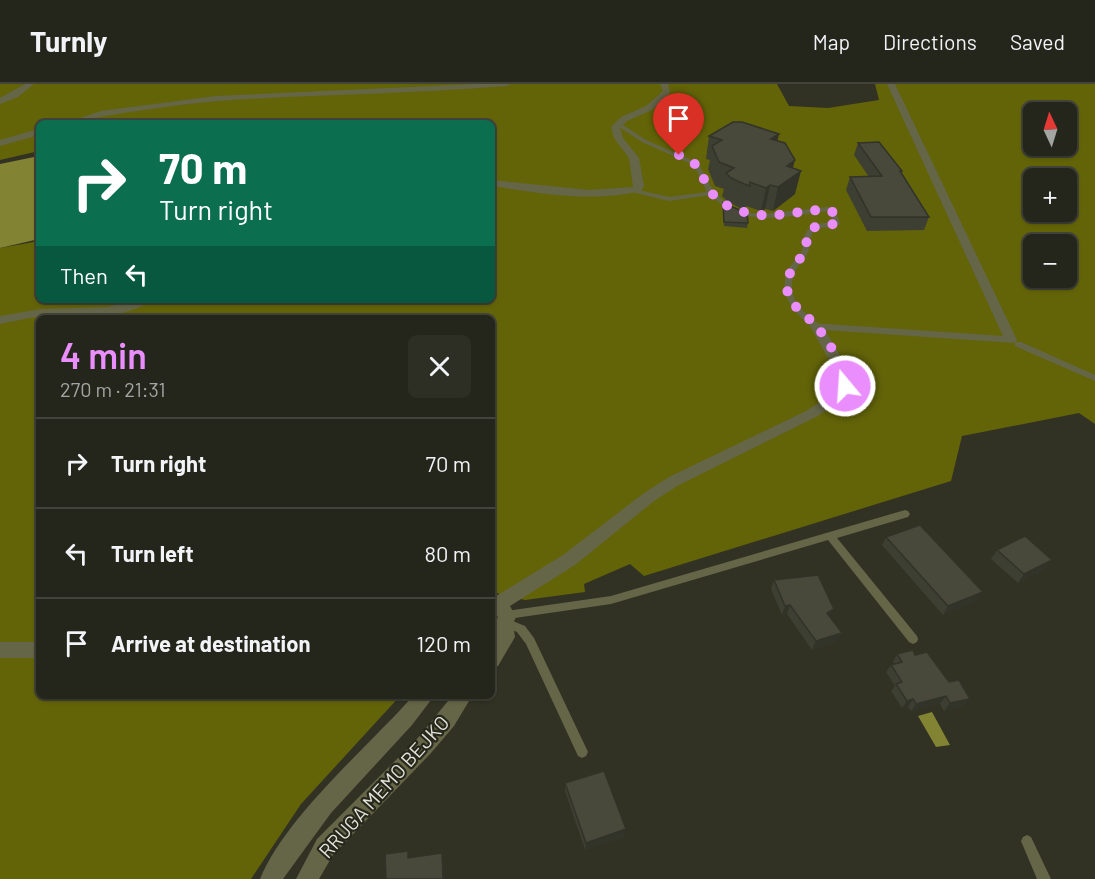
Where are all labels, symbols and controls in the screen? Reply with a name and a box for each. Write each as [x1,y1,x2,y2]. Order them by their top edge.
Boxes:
text: Turnly [30,24,107,58]
text: Map [813,29,850,54]
text: Directions [883,29,977,54]
text: Saved [1010,29,1065,54]
pin [653,93,704,155]
icon: arrive [662,102,695,135]
north arrow [1023,102,1077,156]
map controls [1023,102,1077,288]
text: 70 m [159,142,247,192]
icon: right [60,144,138,222]
button: + [1023,168,1077,222]
text: Turn right [159,193,273,225]
button: − [1023,234,1077,288]
icon: left [120,258,153,291]
text: Then [60,262,108,288]
text: 4 min [60,333,147,376]
button: close [408,335,471,398]
position arrow [813,354,877,418]
text: 270 m · 21:31 [60,377,166,401]
icon: right [60,447,93,480]
text: Turn right [111,450,206,476]
text: 70 m [426,450,471,476]
icon: left [60,537,93,570]
text: Turn left [111,540,194,566]
text: 80 m [425,540,471,566]
icon: arrive [60,627,93,660]
text: Arrive at destination [111,630,310,656]
text: 120 m [416,630,471,656]
street label: RRUGA MEMO BEJKO [313,710,453,862]

